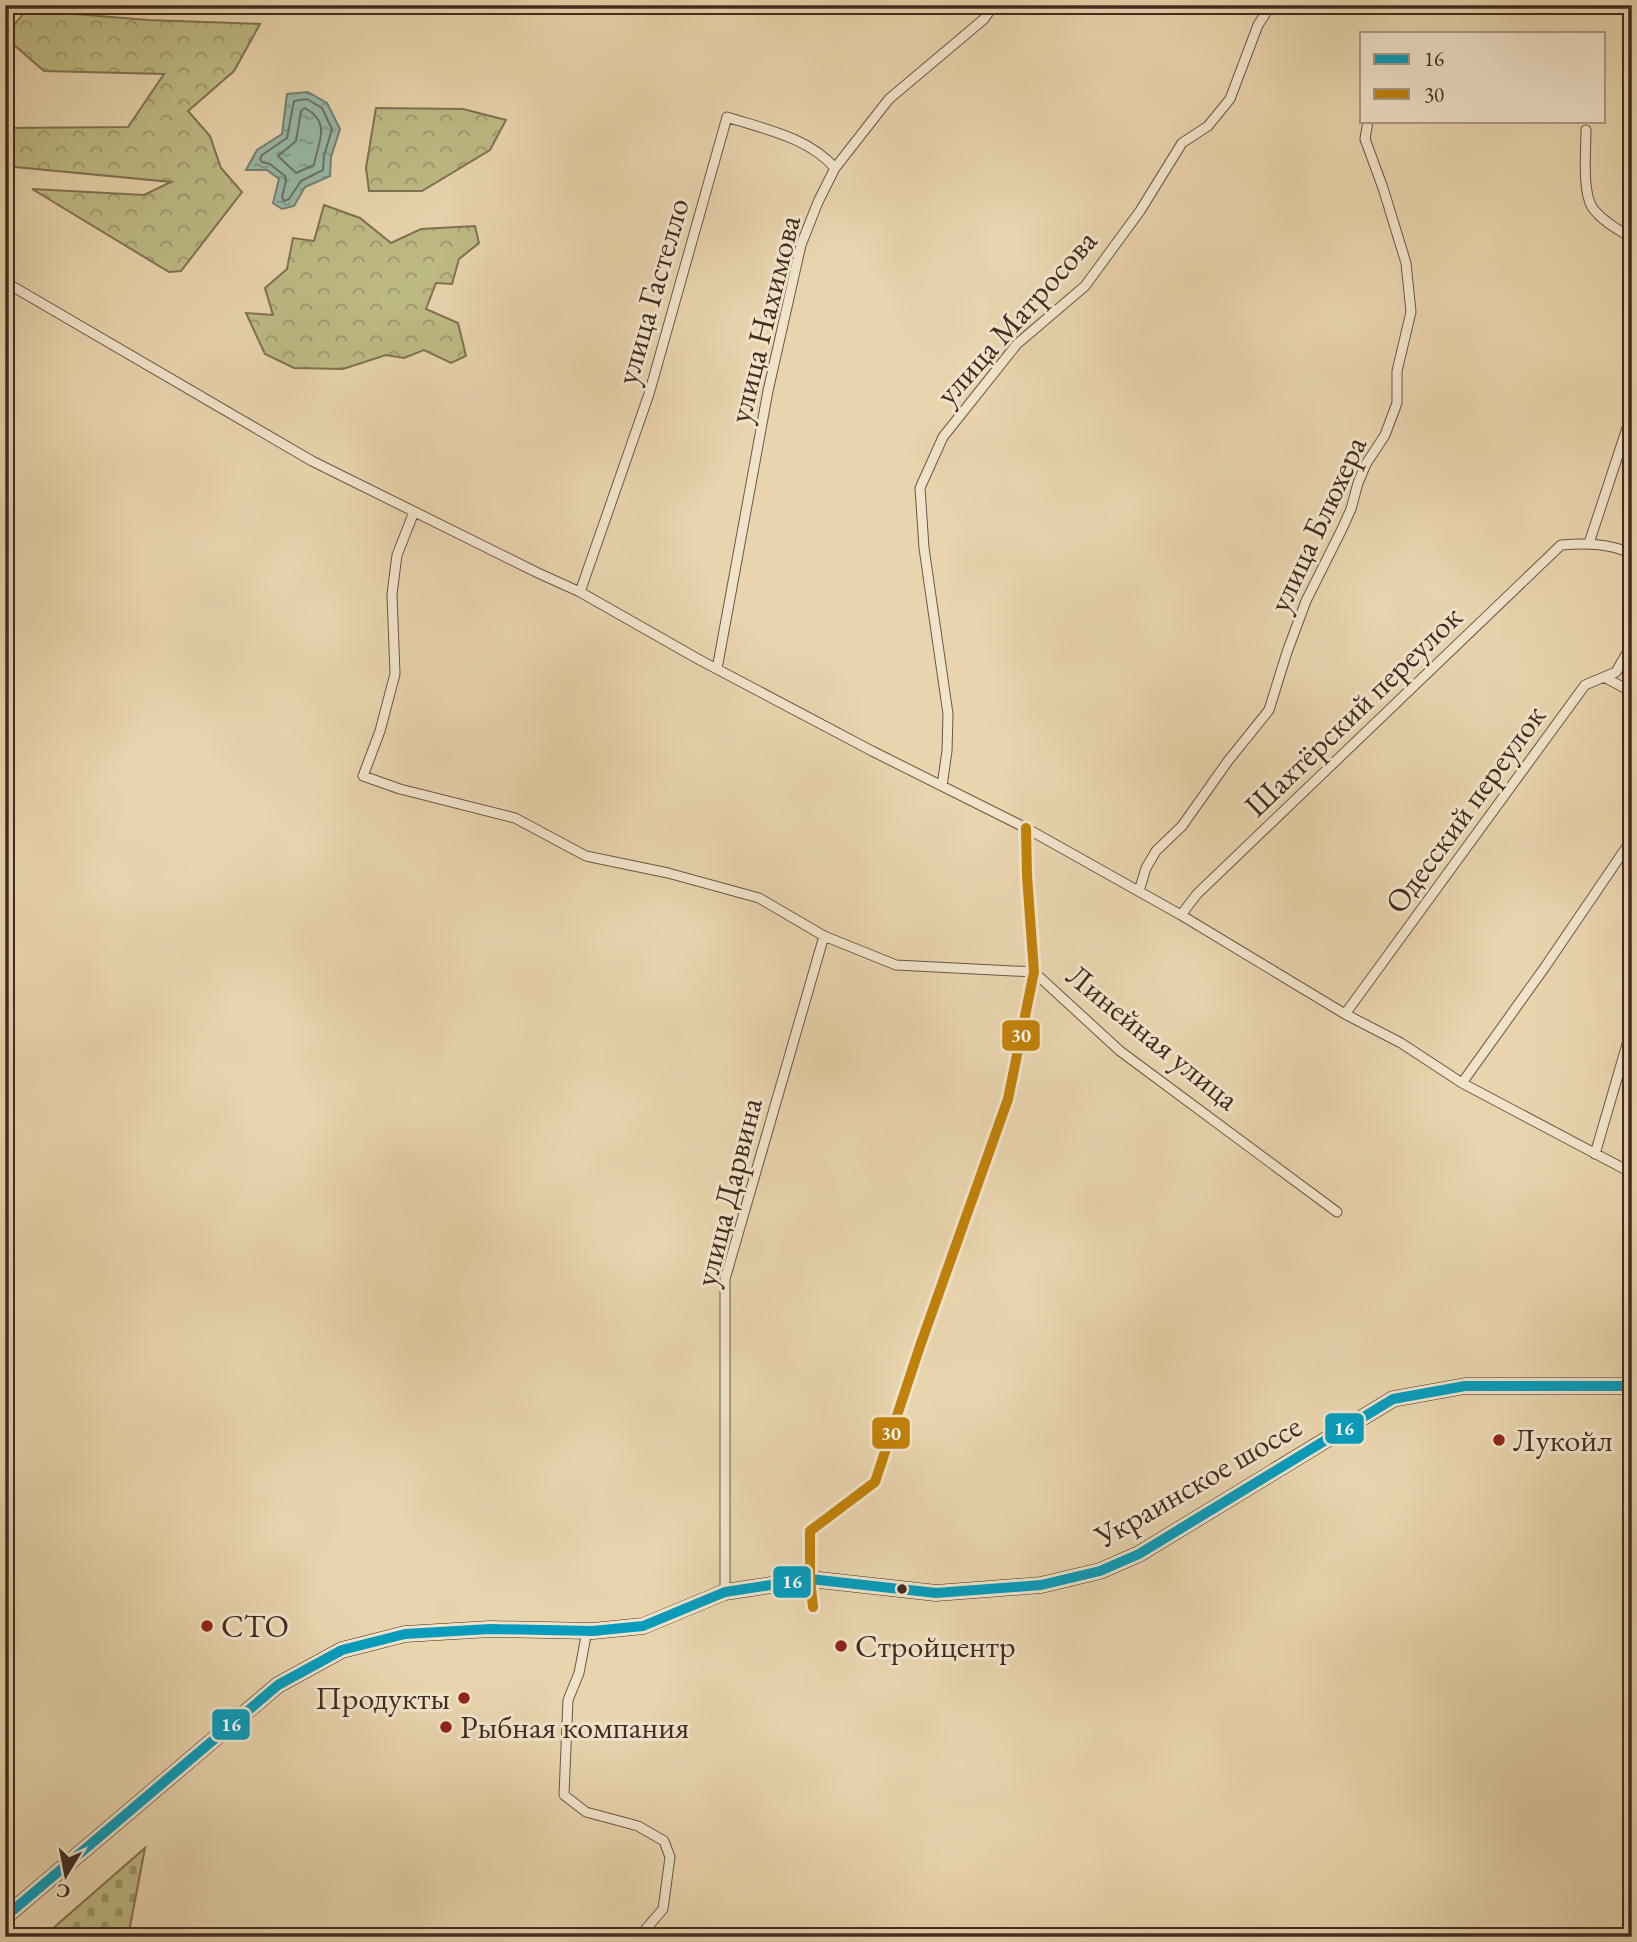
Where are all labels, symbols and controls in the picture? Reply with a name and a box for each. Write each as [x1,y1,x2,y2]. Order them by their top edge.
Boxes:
legend [1360,32,1606,122]
text: 16 [1424,45,1444,72]
text: 30 [1424,81,1444,108]
street label: улица Гастелло [605,193,699,389]
street label: улица Нахимова [718,211,810,427]
street label: улица Матросова [926,220,1106,414]
street label: улица Блюхера [1258,429,1376,619]
street label: Шахтёрский переулок [1235,596,1471,826]
street label: Одесский переулок [1375,696,1555,922]
street label: Линейная улица [1058,954,1248,1120]
line badge: 30 [1001,1019,1041,1052]
text: 30 [1011,1023,1031,1048]
street label: улица Дарвина [684,1093,772,1291]
street label: Украинское шоссе [1086,1405,1309,1558]
line badge: 16 [1324,1412,1365,1445]
line badge: 30 [871,1416,911,1450]
text: 16 [1334,1416,1354,1441]
place label: Лукойл [1513,1419,1613,1461]
text: 30 [881,1421,901,1446]
marker: Лукойл [1491,1432,1507,1448]
line badge: 16 [772,1565,812,1599]
text: 16 [782,1569,802,1594]
unlabelled marker [895,1582,909,1596]
place label: СТО [221,1605,289,1647]
marker: СТО [199,1618,215,1634]
place label: Стройцентр [855,1625,1016,1667]
marker: Стройцентр [833,1638,849,1654]
place label: Продукты [315,1677,450,1719]
marker: Продукты [456,1690,472,1706]
place label: Рыбная компания [460,1706,689,1748]
line badge: 16 [211,1708,251,1741]
text: 16 [221,1712,241,1737]
marker: Рыбная компания [438,1719,454,1735]
north arrow [32,1840,102,1910]
text: С [54,1878,72,1905]

